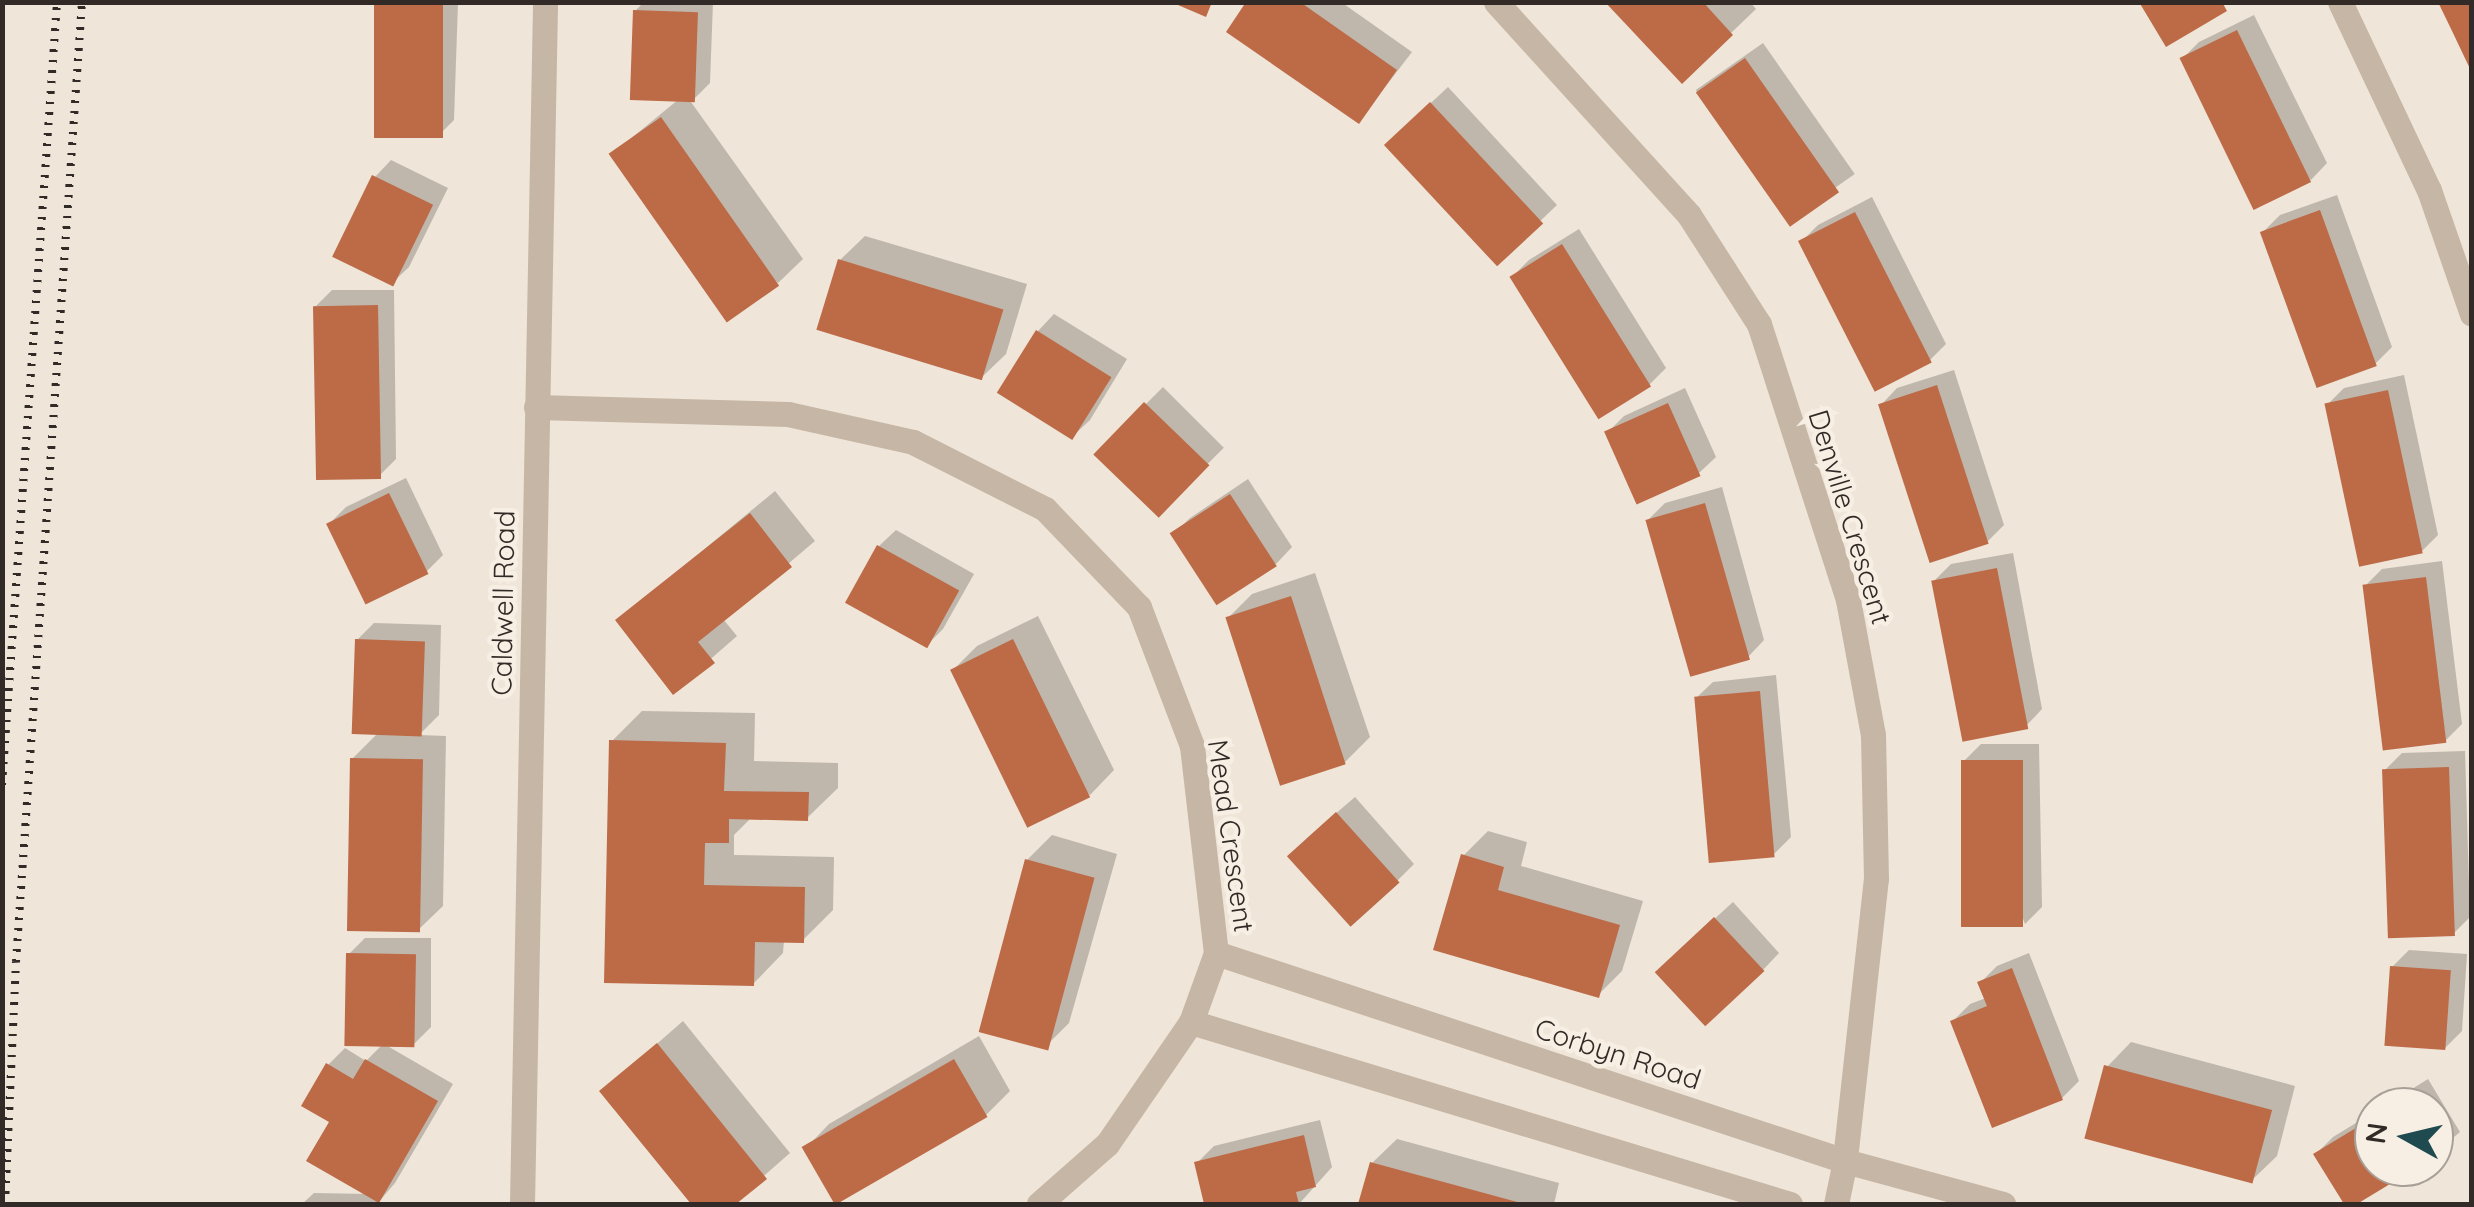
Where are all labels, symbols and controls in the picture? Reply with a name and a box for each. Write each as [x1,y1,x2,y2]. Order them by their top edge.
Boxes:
street label: Denville Crescent [1801,406,1899,628]
street label: Caldwell Road [485,510,521,696]
street label: Mead Crescent [1201,738,1261,934]
street label: Corbyn Road [1531,1011,1705,1097]
north arrow [2354,1087,2454,1187]
text: N [2357,1120,2395,1146]

